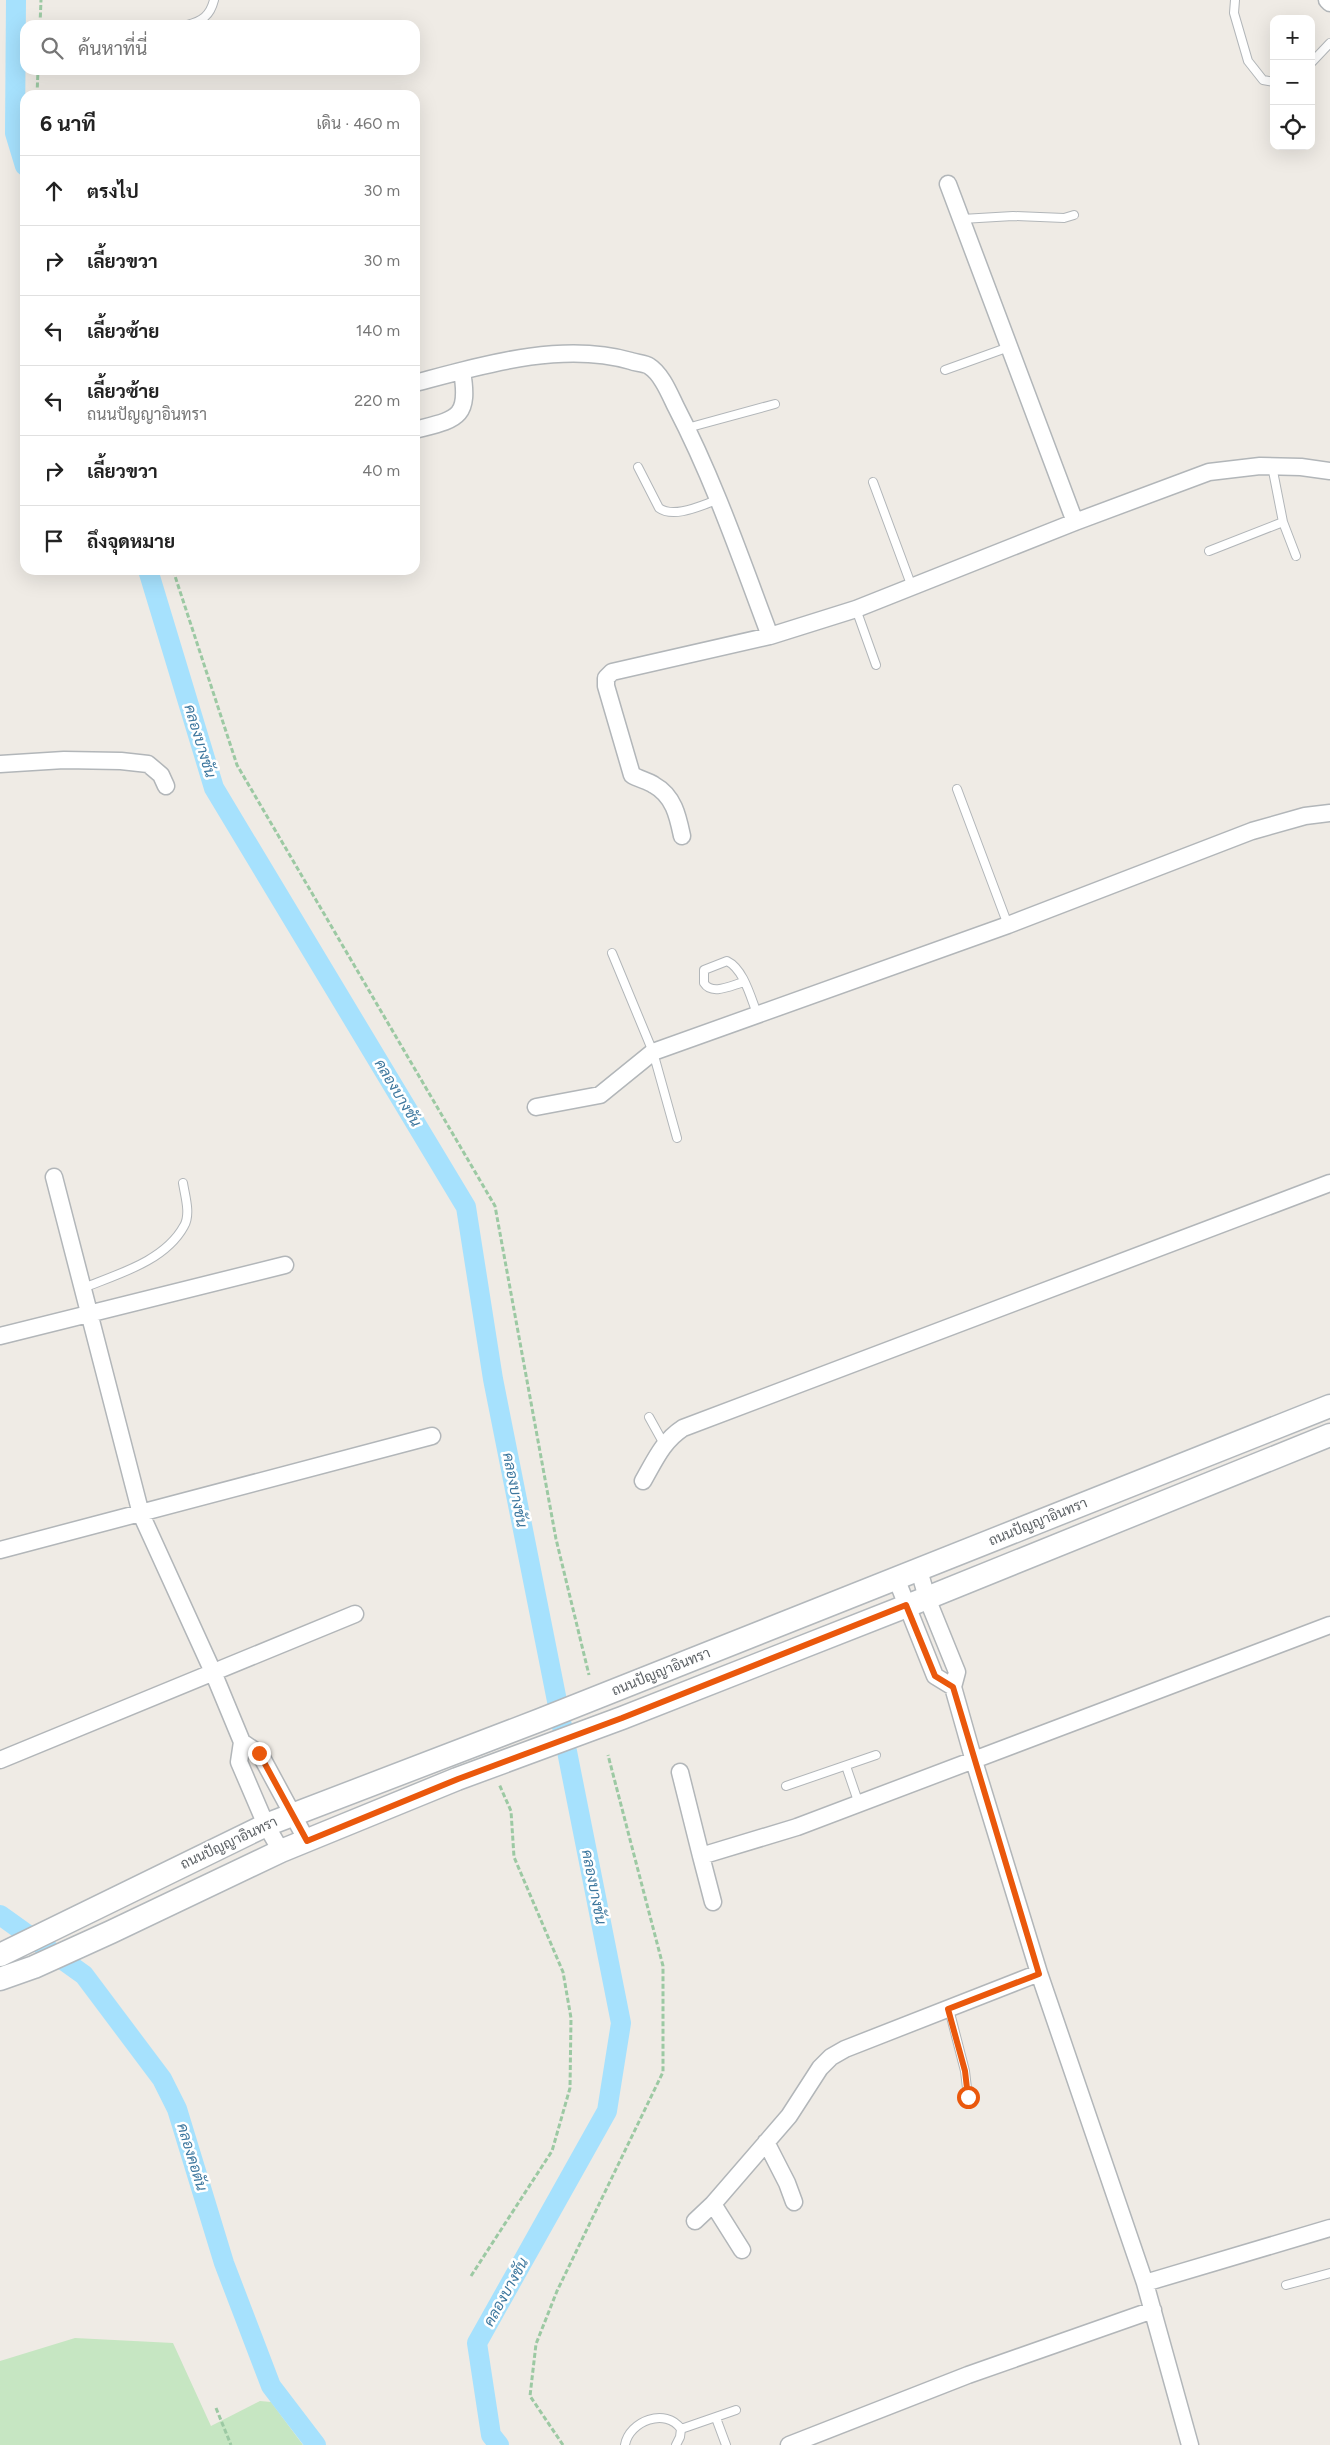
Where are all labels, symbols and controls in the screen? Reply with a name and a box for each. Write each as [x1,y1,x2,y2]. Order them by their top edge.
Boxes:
map controls [1270,15,1315,150]
button: + [1270,15,1315,60]
search box [20,20,420,75]
icon: search [38,34,66,62]
text: ค้นหาที่นี่ [78,37,147,60]
button: − [1270,60,1315,105]
button: locate [1270,105,1315,150]
text: 6 นาที [40,111,96,136]
text: เดิน · 460 m [317,114,400,133]
icon: ahead [40,177,68,205]
text: ตรงไป [87,180,139,203]
text: 30 m [363,181,400,200]
icon: right [40,247,68,275]
text: เลี้ยวขวา [87,250,158,273]
text: 30 m [363,251,400,270]
icon: left [40,317,68,345]
text: เลี้ยวซ้าย [87,320,159,343]
text: 140 m [356,321,400,340]
text: เลี้ยวซ้าย [87,380,159,403]
icon: left [40,387,68,415]
text: 220 m [354,391,400,410]
text: ถนนปัญญาอินทรา [87,405,207,424]
icon: right [40,457,68,485]
text: เลี้ยวขวา [87,460,158,483]
text: 40 m [362,461,400,480]
icon: arrive [40,527,68,555]
text: ถึงจุดหมาย [87,530,175,553]
water label: คลองบางชัน [180,702,220,780]
water label: คลองบางชัน [371,1056,425,1130]
water label: คลองบางชัน [499,1451,531,1529]
street label: ถนนปัญญาอินทรา [986,1494,1090,1550]
street label: ถนนปัญญาอินทรา [609,1644,713,1700]
route end [248,1742,271,1765]
street label: ถนนปัญญาอินทรา [178,1813,280,1873]
water label: คลองบางชัน [578,1848,610,1926]
route start [957,2086,980,2109]
water label: คลองคอตัน [173,2121,211,2193]
water label: คลองบางชัน [480,2254,532,2329]

